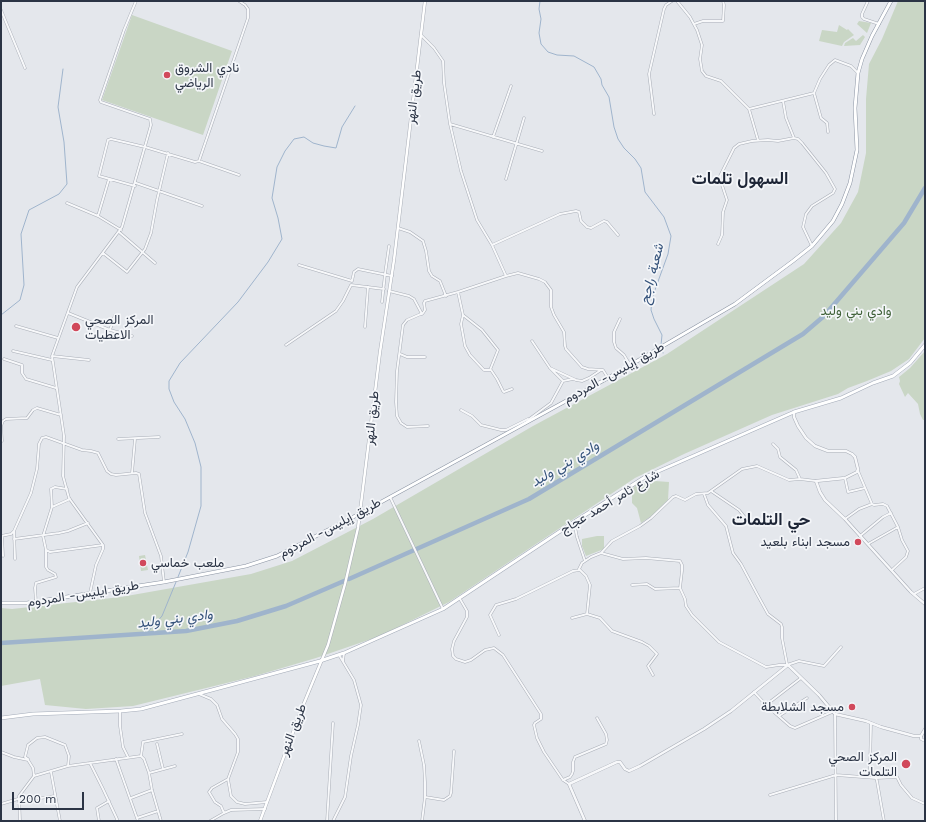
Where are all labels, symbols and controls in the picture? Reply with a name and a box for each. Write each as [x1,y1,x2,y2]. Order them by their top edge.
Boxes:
place label: نادي الشروق الرياضي [175,60,239,91]
street label: طريق النهر [403,69,425,125]
marker: نادي الشروق الرياضي [162,70,172,80]
district label: السهول تلمات [692,169,788,189]
water label: شعبة راجح [636,242,668,306]
park label: وادي بني وليد [821,303,891,319]
place label: المركز الصحي الاعطيات [85,312,153,343]
marker: المركز الصحي الاعطيات [70,321,82,333]
street label: طريق إيليس- المردوم [561,339,667,407]
street label: طريق النهر [361,390,383,446]
water label: وادي بني وليد [528,437,602,491]
street label: شارع ثامر أحمد عجاج [558,466,662,538]
street label: طريق إيليس- المردوم [276,495,384,561]
district label: حي التلمات [732,510,810,530]
place label: مسجد ابناء بلعيد [761,534,850,550]
marker: مسجد ابناء بلعيد [853,537,863,547]
place label: ملعب خماسي [151,555,224,571]
marker: ملعب خماسي [138,558,148,568]
street label: طريق ايليس- المردوم [26,577,140,611]
water label: وادي بني وليد [136,606,214,632]
place label: مسجد الشلابطة [761,699,844,715]
street label: طريق النهر [276,702,310,758]
marker: مسجد الشلابطة [847,702,857,712]
place label: المركز الصحي التلمات [829,749,897,780]
marker: المركز الصحي التلمات [900,758,912,770]
scale bar [14,784,86,810]
text: 200 m [19,792,56,806]

